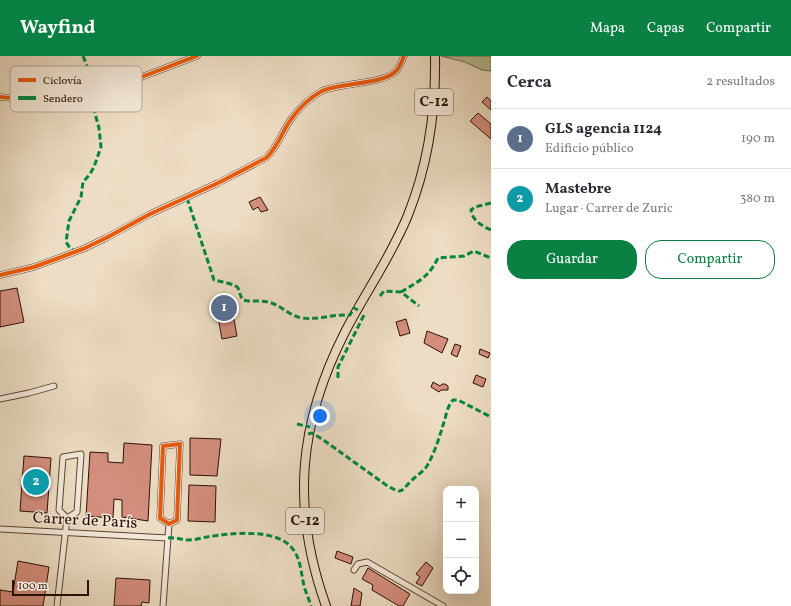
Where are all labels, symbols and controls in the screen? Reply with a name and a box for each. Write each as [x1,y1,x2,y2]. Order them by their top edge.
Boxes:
text: Wayfind [20,15,95,41]
text: Mapa [590,19,625,38]
text: Capas [647,19,684,38]
text: Compartir [706,19,771,38]
legend [10,66,142,112]
text: Cerca [507,71,552,94]
text: 2 resultados [706,73,775,91]
text: Ciclovía [43,74,82,89]
road number: C-12 [415,89,453,115]
text: Sendero [43,92,83,107]
text: GLS agencia 1124 [545,119,662,140]
text: 1 [517,130,523,148]
text: 190 m [741,130,775,148]
text: Edificio público [545,140,634,158]
text: Mastebre [545,179,611,200]
text: 2 [517,190,523,208]
text: 380 m [740,190,775,208]
text: Lugar · Carrer de Zuric [545,200,673,218]
button: Guardar [507,240,637,279]
button: Compartir [645,240,775,279]
pin: 1 [211,293,237,323]
your location [310,406,330,426]
pin: 2 [23,467,49,497]
map controls [443,486,479,594]
button: + [443,486,479,522]
street label: Carrer de París [32,507,138,535]
road number: C-12 [286,508,324,534]
button: − [443,522,479,558]
button: locate [443,558,479,594]
scale bar [12,578,89,597]
text: 100 m [18,579,48,594]

